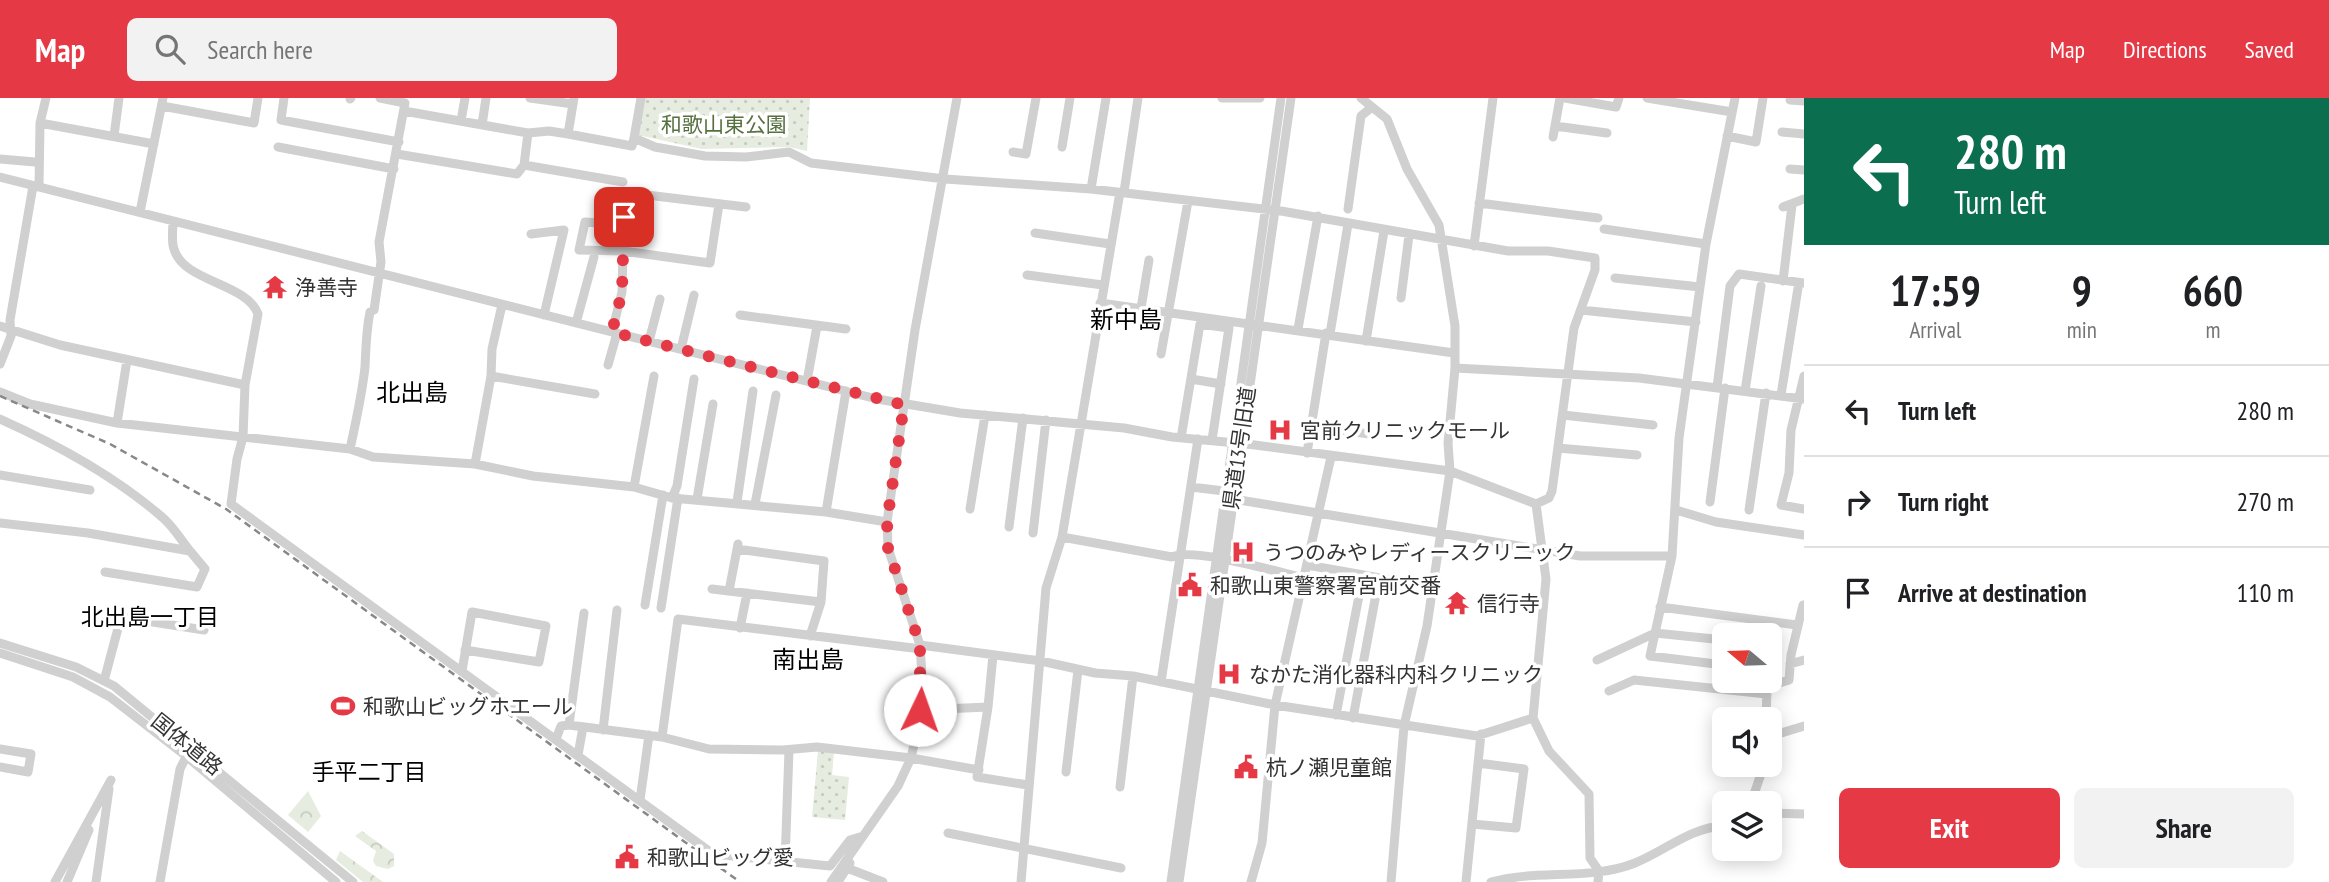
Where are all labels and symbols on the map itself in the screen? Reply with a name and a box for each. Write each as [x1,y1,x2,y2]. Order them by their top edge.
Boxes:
park label: 和歌山東公園 [661,111,787,138]
pin [594,187,654,247]
temple icon: 浄善寺 [261,273,289,301]
place label: 浄善寺 [295,274,358,301]
district label: 新中島 [1090,304,1162,335]
district label: 北出島 [376,377,448,408]
street label: 県道13号旧道 [1217,385,1261,511]
hospital icon: 宮前クリニックモール [1266,416,1294,444]
place label: 宮前クリニックモール [1300,417,1510,444]
hospital icon: うつのみやレディースクリニック [1229,538,1257,566]
place label: うつのみやレディースクリニック [1263,539,1575,566]
public building icon: 和歌山東警察署宮前交番 [1176,571,1204,599]
place label: 和歌山東警察署宮前交番 [1210,572,1441,599]
temple icon: 信行寺 [1443,589,1471,617]
place label: 信行寺 [1477,590,1540,617]
district label: 北出島一丁目 [81,602,219,631]
north arrow [1712,623,1782,693]
district label: 南出島 [772,644,844,675]
hospital icon: なかた消化器科内科クリニック [1215,660,1243,688]
place label: なかた消化器科内科クリニック [1249,661,1543,688]
position arrow [883,673,957,747]
sports icon: 和歌山ビッグホエール [329,692,357,720]
place label: 和歌山ビッグホエール [363,693,573,720]
street label: 国体道路 [146,707,228,781]
public building icon: 杭ノ瀬児童館 [1232,753,1260,781]
place label: 杭ノ瀬児童館 [1266,754,1392,781]
district label: 手平二丁目 [312,757,427,786]
public building icon: 和歌山ビッグ愛 [613,843,641,871]
place label: 和歌山ビッグ愛 [647,844,794,871]

